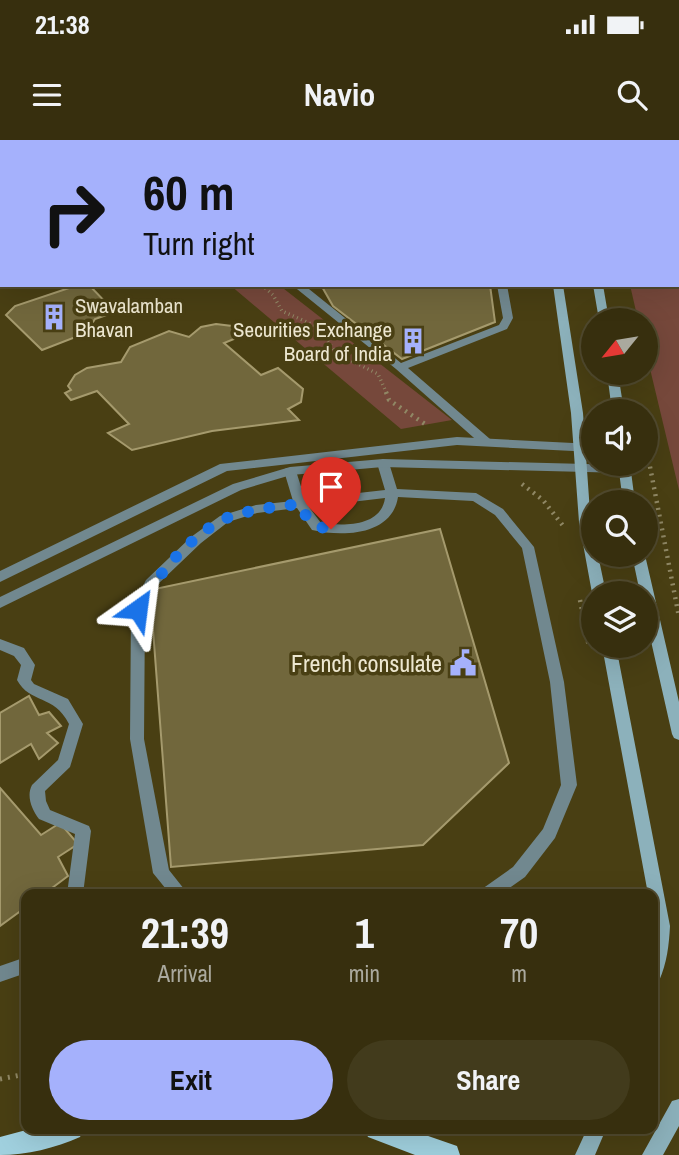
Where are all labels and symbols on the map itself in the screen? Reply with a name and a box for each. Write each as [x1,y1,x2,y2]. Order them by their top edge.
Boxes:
place label: Swavalamban Bhavan [75,291,183,344]
building icon: Swavalamban Bhavan [39,302,69,332]
north arrow [581,308,658,385]
place label: Securities Exchange Board of India [233,315,392,368]
building icon: Securities Exchange Board of India [398,326,428,356]
pin [301,457,361,529]
position arrow [101,572,175,646]
place label: French consulate [291,647,442,679]
public building icon: French consulate [448,648,478,678]

